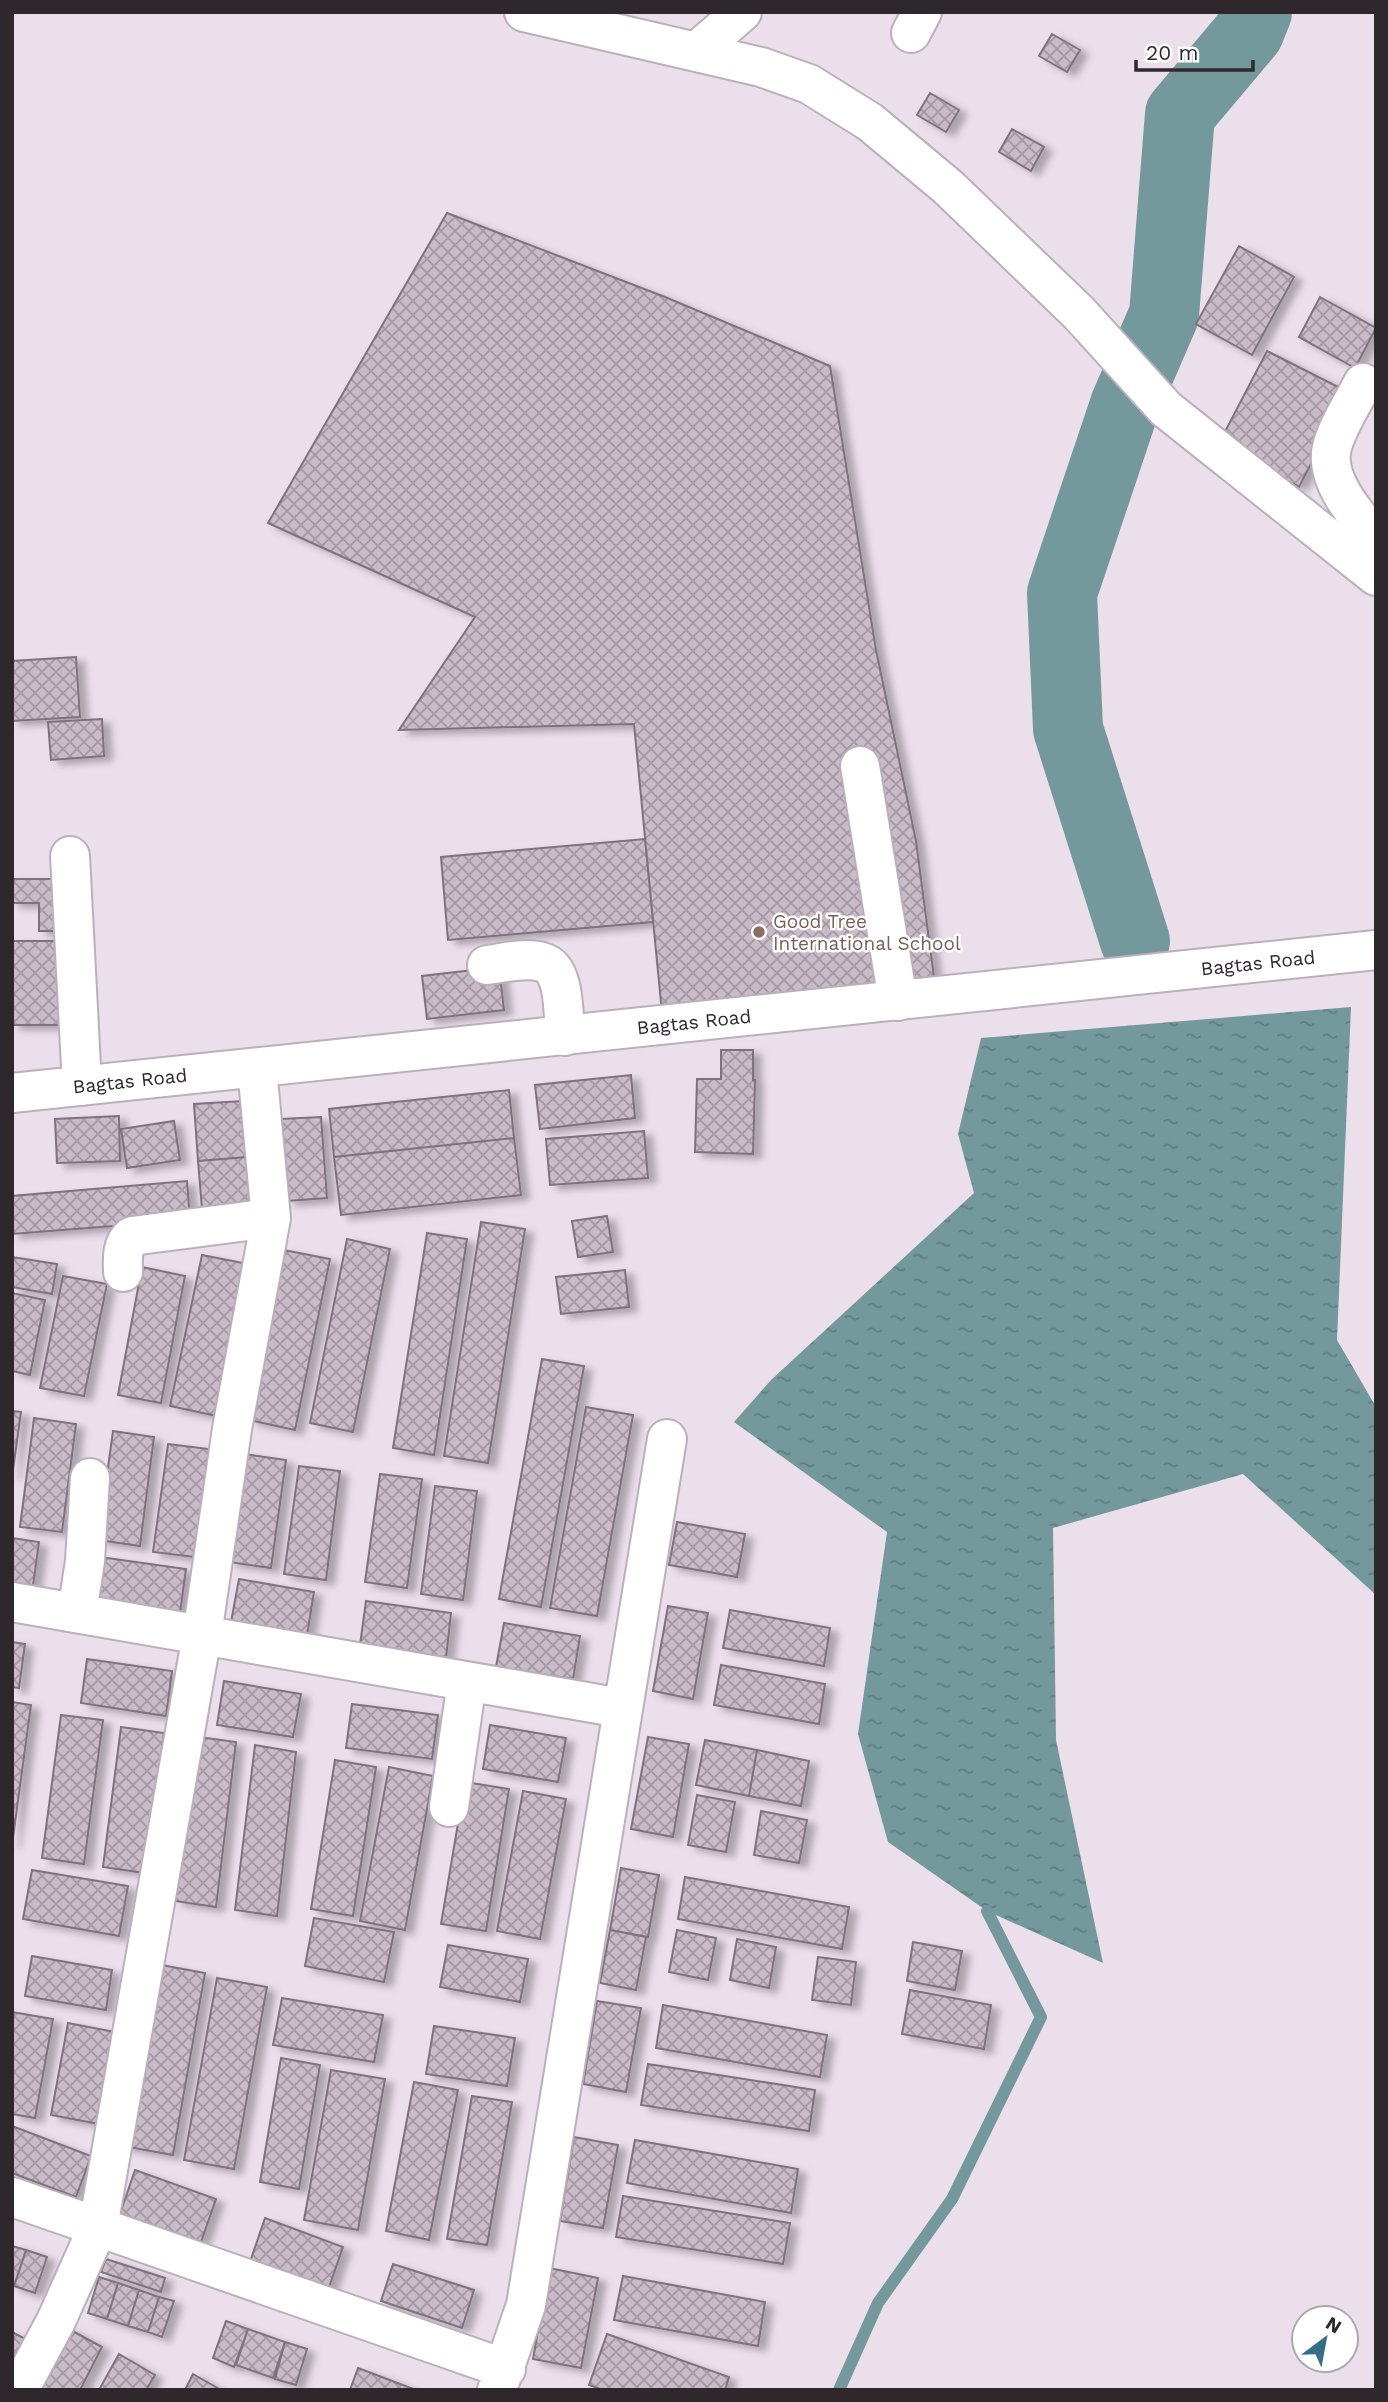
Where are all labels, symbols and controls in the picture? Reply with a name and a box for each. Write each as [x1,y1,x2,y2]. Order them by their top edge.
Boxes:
scale bar [1136,28,1253,72]
text: 20 m [1146,40,1198,65]
place label: Good Tree International School [773,910,961,955]
marker: Good Tree International School [751,924,767,940]
street label: Bagtas Road [1200,946,1316,980]
street label: Bagtas Road [636,1005,752,1039]
street label: Bagtas Road [72,1064,188,1098]
north arrow [1290,2304,1360,2374]
text: N [1322,2312,1346,2338]

